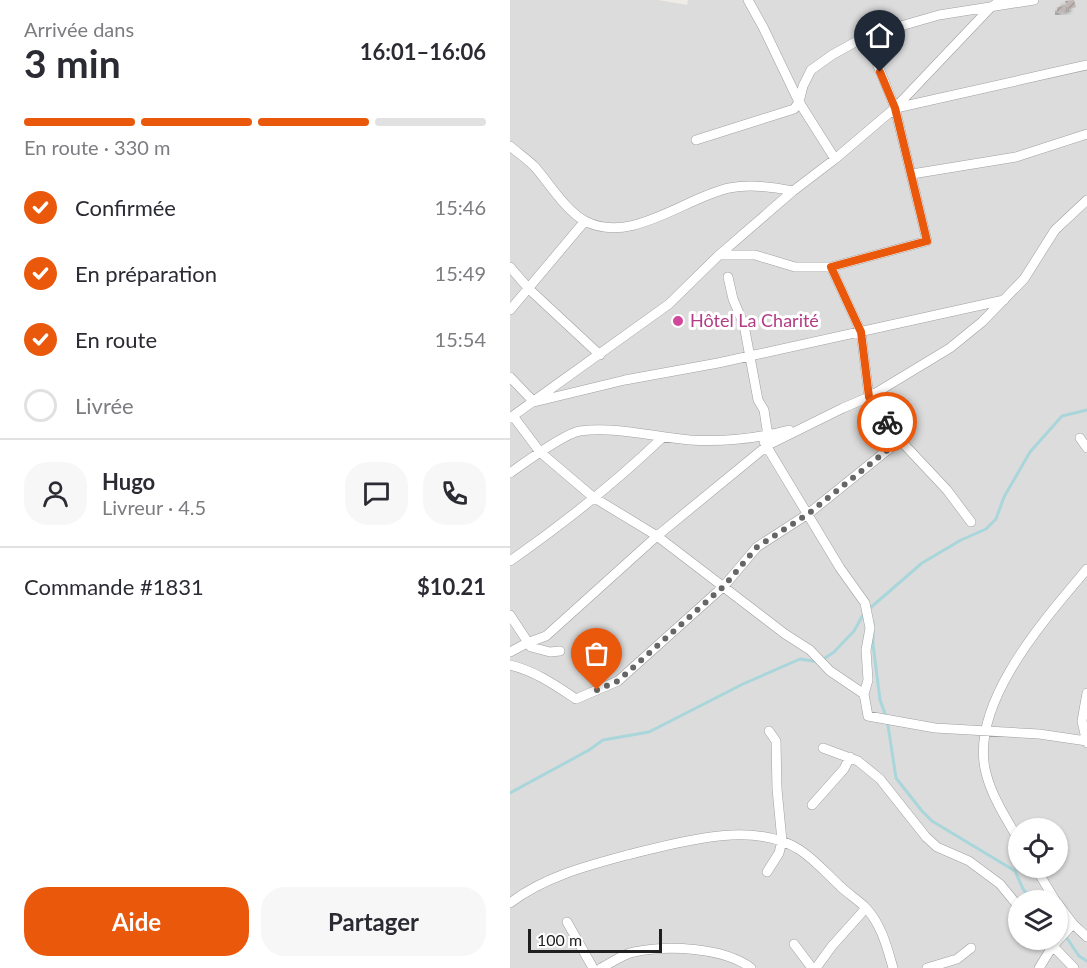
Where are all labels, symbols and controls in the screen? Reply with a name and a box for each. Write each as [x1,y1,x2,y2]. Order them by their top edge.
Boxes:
pin [854,10,905,72]
text: Arrivée dans [24,17,134,41]
icon: home [863,19,896,52]
text: 16:01–16:06 [360,38,486,65]
text: 3 min [24,40,121,86]
text: En route · 330 m [24,135,170,159]
icon: check [24,191,57,224]
text: Confirmée [75,194,176,221]
text: 15:46 [435,195,486,219]
icon: check [24,257,57,290]
text: En préparation [75,260,217,287]
text: 15:49 [435,261,486,285]
place label: Hôtel La Charité [690,309,819,331]
marker: Hôtel La Charité [671,314,685,328]
icon: check [24,323,57,356]
text: En route [75,326,157,353]
text: 15:54 [435,327,486,351]
text: Livrée [75,392,134,419]
courier [857,392,917,452]
icon: bike [871,406,904,439]
button: person [24,462,87,525]
button: chat [345,462,408,525]
button: phone [423,462,486,525]
text: Hugo [102,468,155,495]
text: Livreur · 4.5 [102,495,206,519]
text: Commande #1831 [24,573,204,600]
text: $10.21 [417,573,486,600]
pin [571,628,622,690]
icon: bag [580,637,613,670]
map controls [1008,818,1068,950]
button: locate [1008,818,1068,878]
button: Aide [24,887,249,956]
button: Partager [261,887,486,956]
button: layers [1008,890,1068,950]
scale bar [528,926,662,954]
text: 100 m [537,930,582,949]

